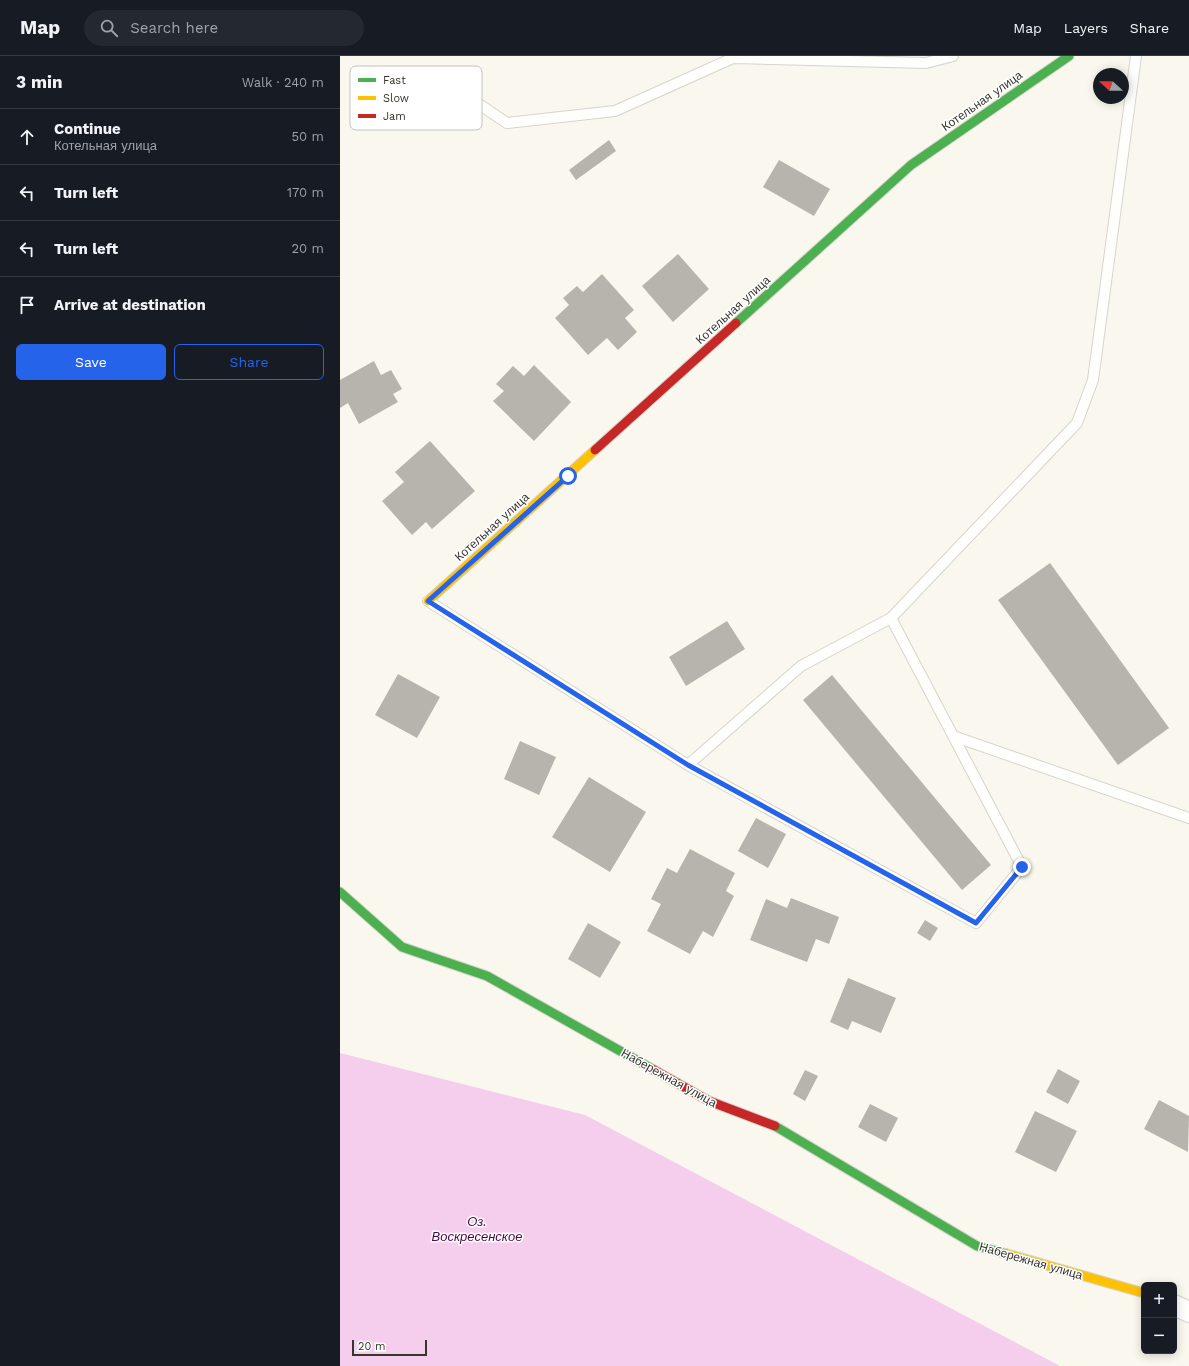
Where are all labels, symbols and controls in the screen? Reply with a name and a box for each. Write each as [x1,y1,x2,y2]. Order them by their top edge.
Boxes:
search box [84,10,364,46]
text: Map [20,16,60,39]
icon: search [98,17,120,39]
text: Search here [130,19,218,37]
text: Map [1013,20,1042,36]
text: Layers [1064,20,1108,36]
text: Share [1130,20,1169,36]
legend [350,66,482,130]
street label: Котельная улица [939,68,1025,134]
north arrow [1093,68,1129,104]
text: 3 min [16,72,62,92]
text: Fast [383,74,406,87]
text: Walk · 240 m [242,75,324,90]
text: Slow [383,92,409,105]
text: Jam [383,110,406,123]
text: Continue [54,120,121,138]
icon: ahead [16,126,38,148]
text: 50 m [292,129,324,144]
text: Котельная улица [54,138,157,153]
icon: left [16,182,38,204]
text: Turn left [54,184,118,202]
text: 170 m [287,185,324,200]
icon: left [16,238,38,260]
text: Turn left [54,240,118,258]
text: 20 m [292,241,324,256]
street label: Котельная улица [693,273,773,347]
icon: arrive [16,294,38,316]
text: Arrive at destination [54,296,206,314]
button: Save [16,344,166,380]
button: Share [174,344,324,380]
route start [559,467,577,485]
street label: Котельная улица [452,490,532,564]
route end [1013,858,1031,876]
street label: Набережная улица [619,1046,719,1110]
water label: Оз. Воскресенское [432,1214,522,1244]
street label: Набережная улица [978,1240,1085,1283]
map controls [1141,1282,1177,1354]
button: + [1141,1282,1177,1318]
button: − [1141,1318,1177,1354]
scale bar [352,1338,427,1357]
text: 20 m [358,1340,386,1353]

